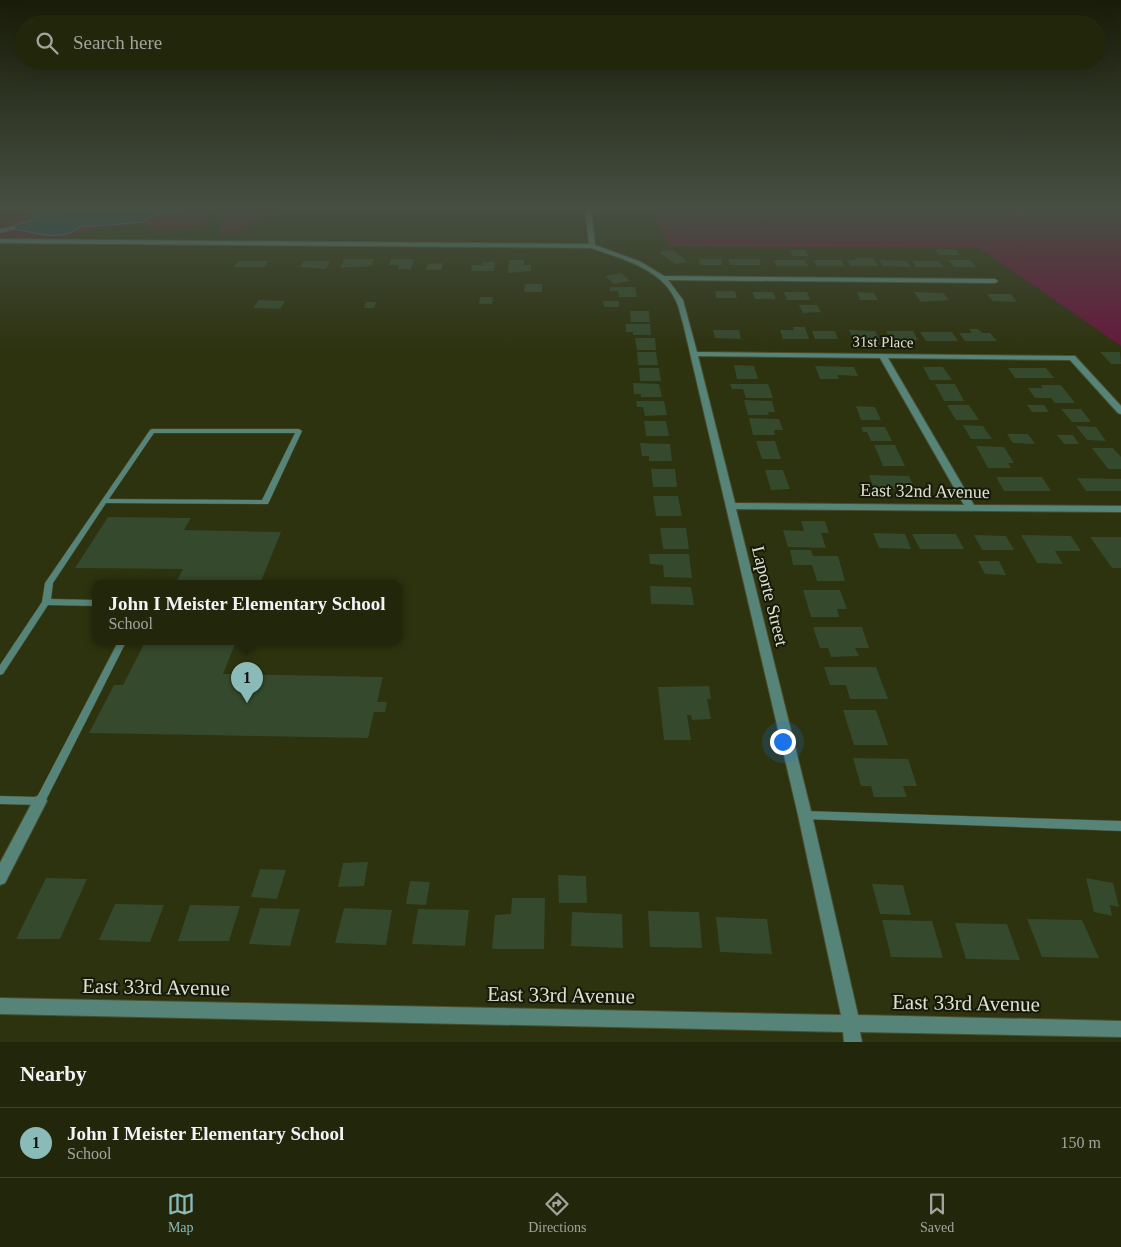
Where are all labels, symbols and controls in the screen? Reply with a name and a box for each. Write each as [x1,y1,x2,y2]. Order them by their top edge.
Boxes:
search box [15,15,1106,70]
icon: search [33,29,61,57]
text: Search here [73,32,162,53]
street label: 31st Place [852,333,914,351]
street label: East 32nd Avenue [860,480,990,502]
street label: Laporte Street [748,544,792,648]
popup [92,580,402,645]
text: John I Meister Elementary School [108,593,386,614]
text: School [108,615,153,632]
pin: 1 [231,662,263,703]
your location [770,729,796,755]
street label: East 33rd Avenue [82,974,230,1000]
street label: East 33rd Avenue [487,982,635,1008]
street label: East 33rd Avenue [892,990,1040,1016]
text: Nearby [20,1062,87,1086]
text: John I Meister Elementary School [67,1123,344,1144]
text: 1 [32,1134,40,1151]
text: 150 m [1061,1134,1101,1151]
text: School [67,1145,111,1162]
tab: Map [167,1190,195,1236]
tab: Directions [528,1190,587,1236]
tab: Saved [920,1190,954,1236]

